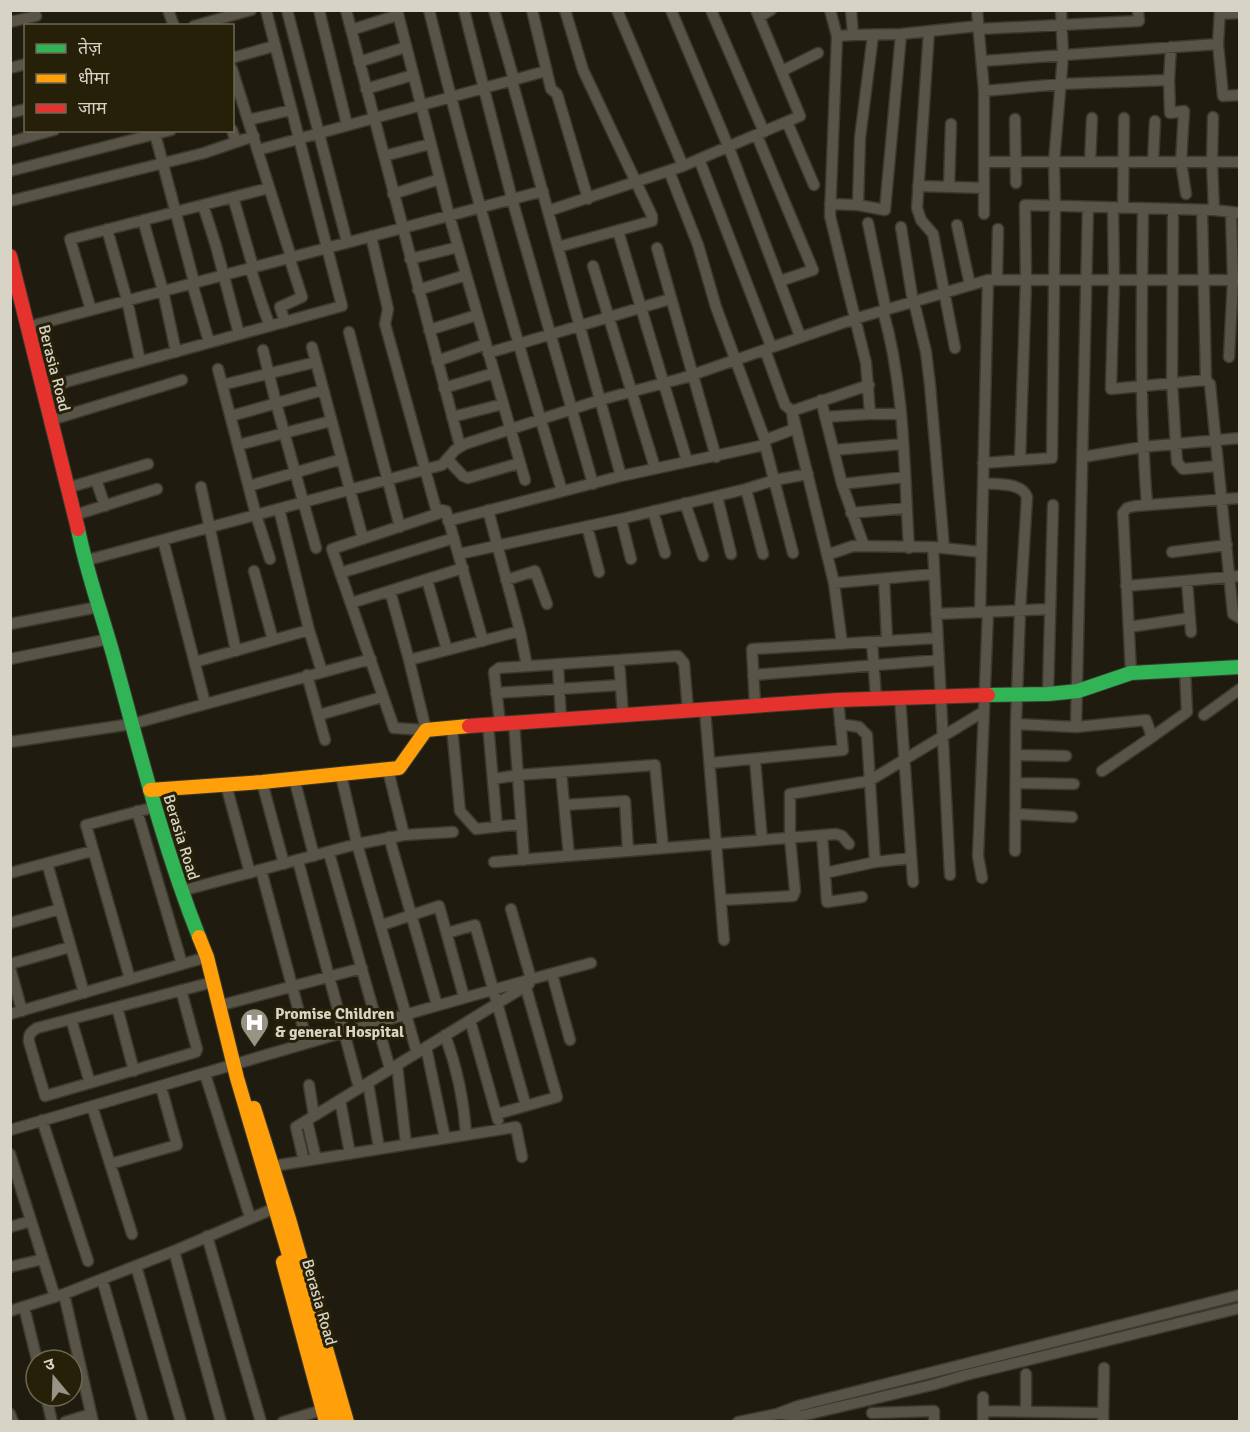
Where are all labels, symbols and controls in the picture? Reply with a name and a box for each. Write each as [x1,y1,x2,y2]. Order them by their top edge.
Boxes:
legend [24,24,234,132]
text: तेज़ [78,37,102,59]
text: धीमा [78,67,109,89]
text: जाम [78,97,108,119]
street label: Berasia Road [34,323,74,414]
street label: Berasia Road [158,792,204,883]
place label: Promise Children & general Hospital [275,1004,404,1042]
hospital icon: Promise Children & general Hospital [238,1006,270,1048]
street label: Berasia Road [297,1257,341,1348]
north arrow [24,1348,84,1408]
text: उ [42,1354,58,1376]

